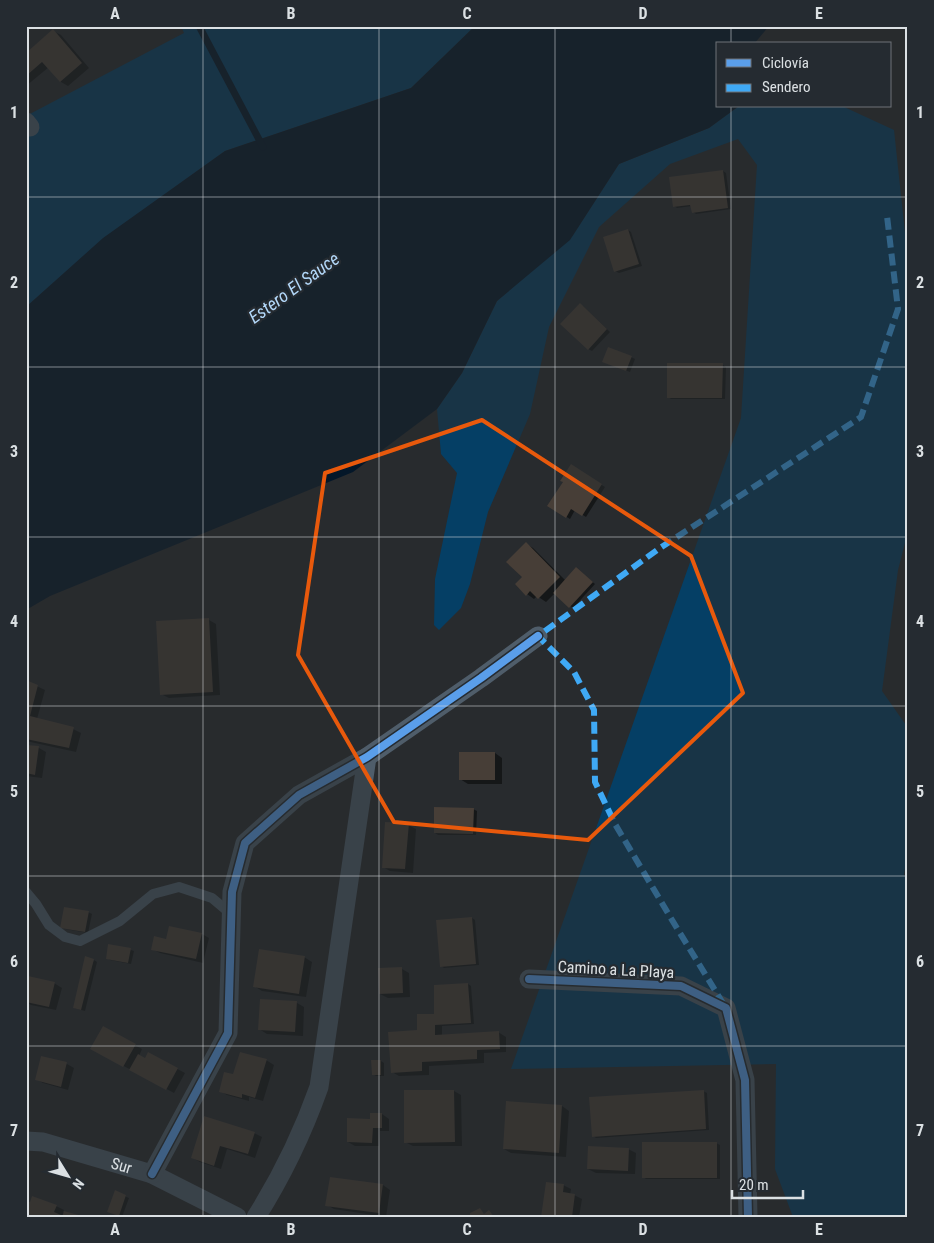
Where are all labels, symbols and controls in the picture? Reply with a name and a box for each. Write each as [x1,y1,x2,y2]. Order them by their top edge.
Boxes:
text: A [110,4,120,23]
text: B [287,4,296,23]
text: C [462,4,472,23]
text: D [638,4,648,23]
text: E [815,4,823,23]
legend [716,42,892,108]
text: Ciclovía [762,54,809,72]
text: Sendero [762,78,811,96]
text: 1 [10,103,18,122]
text: 1 [916,103,924,122]
water label: Estero El Sauce [244,248,343,327]
text: 2 [10,273,18,292]
text: 2 [916,273,924,292]
text: 3 [10,442,18,461]
text: 3 [916,442,924,461]
text: 4 [10,612,18,631]
text: 4 [916,612,924,631]
text: 5 [10,782,18,801]
text: 5 [916,782,924,801]
text: 6 [10,952,18,971]
text: 6 [916,952,924,971]
street label: Camino a La Playa [557,957,675,982]
text: 7 [10,1121,18,1140]
text: 7 [916,1121,924,1140]
north arrow [42,1150,92,1200]
street label: Sur [109,1154,134,1178]
scale bar [732,1168,803,1200]
text: N [69,1176,87,1192]
text: 20 m [739,1176,769,1194]
text: A [110,1220,120,1239]
text: B [287,1220,296,1239]
text: C [462,1220,472,1239]
text: D [638,1220,648,1239]
text: E [815,1220,823,1239]

